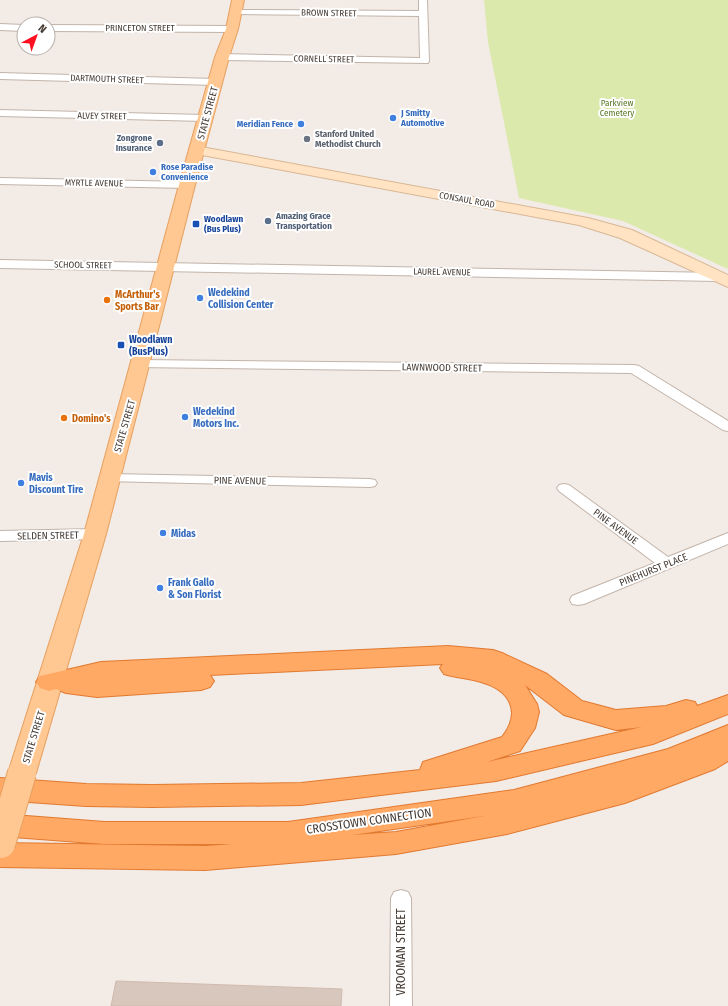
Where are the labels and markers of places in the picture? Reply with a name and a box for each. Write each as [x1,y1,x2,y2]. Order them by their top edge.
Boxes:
place label: J Smitty Automotive [400,108,445,128]
marker: J Smitty Automotive [388,113,398,123]
place label: Meridian Fence [237,119,293,129]
marker: Meridian Fence [296,119,306,129]
place label: Stanford United Methodist Church [315,129,381,149]
place label: Zongrone Insurance [116,133,152,153]
marker: Stanford United Methodist Church [302,134,312,144]
marker: Zongrone Insurance [155,138,165,148]
place label: Rose Paradise Convenience [161,162,214,182]
marker: Rose Paradise Convenience [148,167,158,177]
place label: Amazing Grace Transportation [275,211,332,231]
place label: Woodlawn (Bus Plus) [204,214,243,234]
marker: Amazing Grace Transportation [263,216,273,226]
marker: Woodlawn (Bus Plus) [191,219,201,229]
place label: Wedekind Collision Center [208,287,274,311]
place label: McArthur's Sports Bar [115,289,160,313]
marker: Wedekind Collision Center [195,293,205,303]
marker: McArthur's Sports Bar [102,295,112,305]
place label: Woodlawn (BusPlus) [129,334,172,358]
marker: Woodlawn (BusPlus) [116,340,126,350]
place label: Wedekind Motors Inc. [193,406,240,430]
marker: Wedekind Motors Inc. [180,412,190,422]
marker: Domino's [59,413,69,423]
place label: Domino's [72,413,111,425]
place label: Mavis Discount Tire [29,472,83,496]
marker: Mavis Discount Tire [16,478,26,488]
marker: Midas [158,528,168,538]
place label: Midas [171,528,196,540]
place label: Frank Gallo & Son Florist [168,577,222,601]
marker: Frank Gallo & Son Florist [155,583,165,593]

